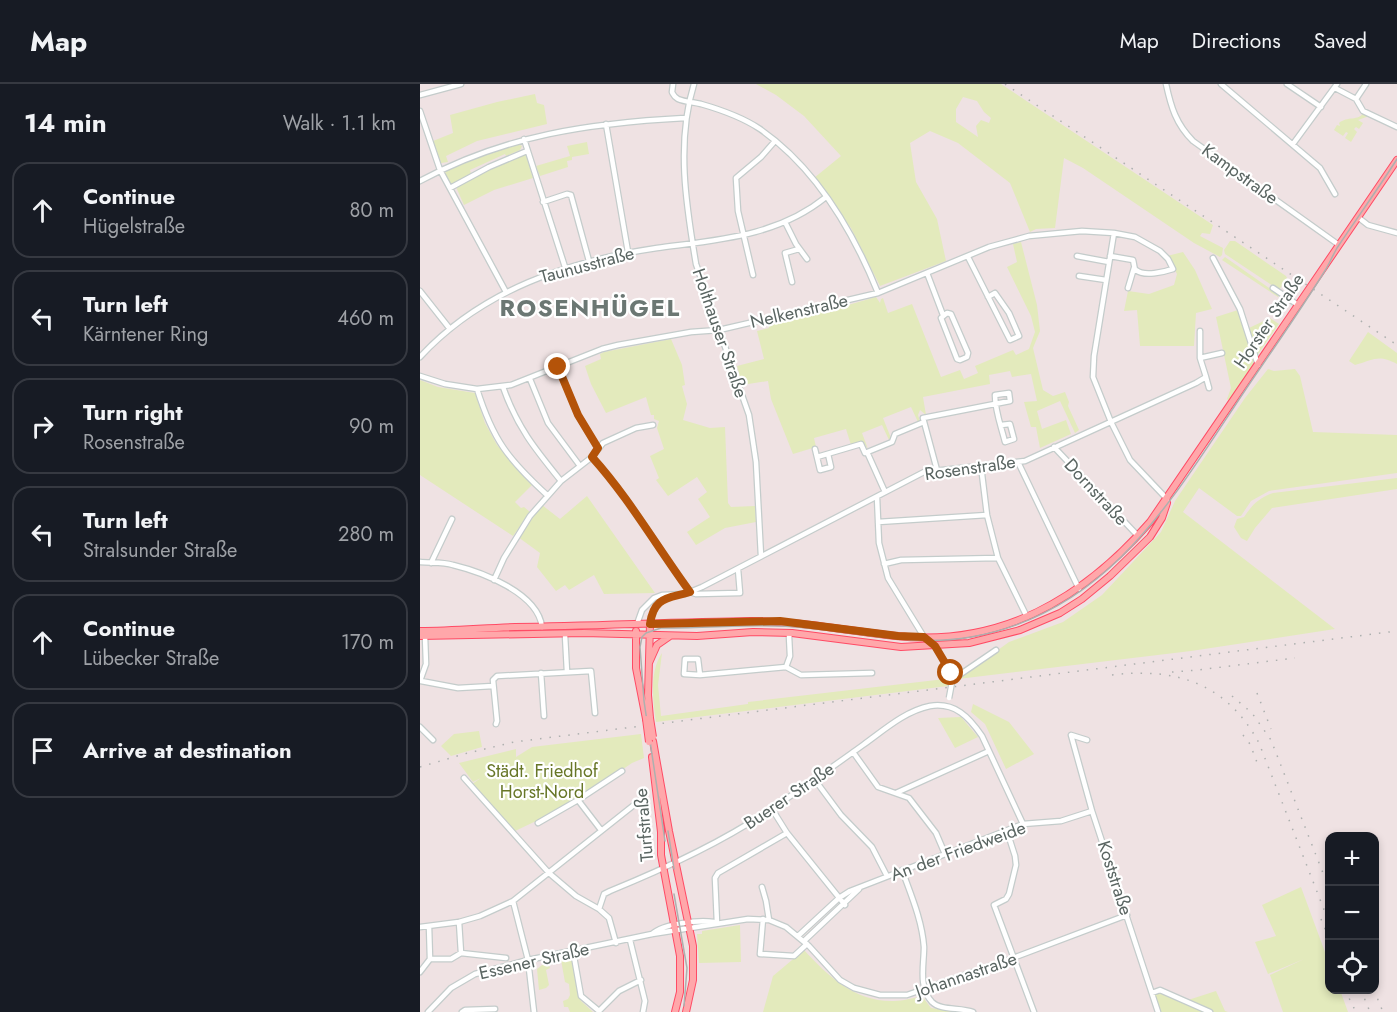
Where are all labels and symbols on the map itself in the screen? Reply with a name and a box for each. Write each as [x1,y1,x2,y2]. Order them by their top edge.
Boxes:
street label: Kampstraße [1196,137,1284,211]
street label: Taunusstraße [537,240,637,290]
street label: Holthauser Straße [686,265,754,401]
street label: Horster Straße [1228,268,1310,374]
street label: Nelkenstraße [748,287,850,335]
district label: ROSENHÜGEL [499,290,681,325]
route end [544,353,570,379]
street label: Rosenstraße [923,449,1017,487]
street label: Dornstraße [1058,453,1134,531]
route start [937,659,963,685]
street label: Buerer Straße [739,756,839,836]
park label: Städt. Friedhof Horst-Nord [486,758,599,805]
street label: Turfstraße [628,787,660,863]
street label: An der Friedweide [887,814,1029,888]
street label: Koststraße [1091,837,1139,919]
street label: Essener Straße [476,936,592,986]
street label: Johannastraße [910,946,1020,1005]

